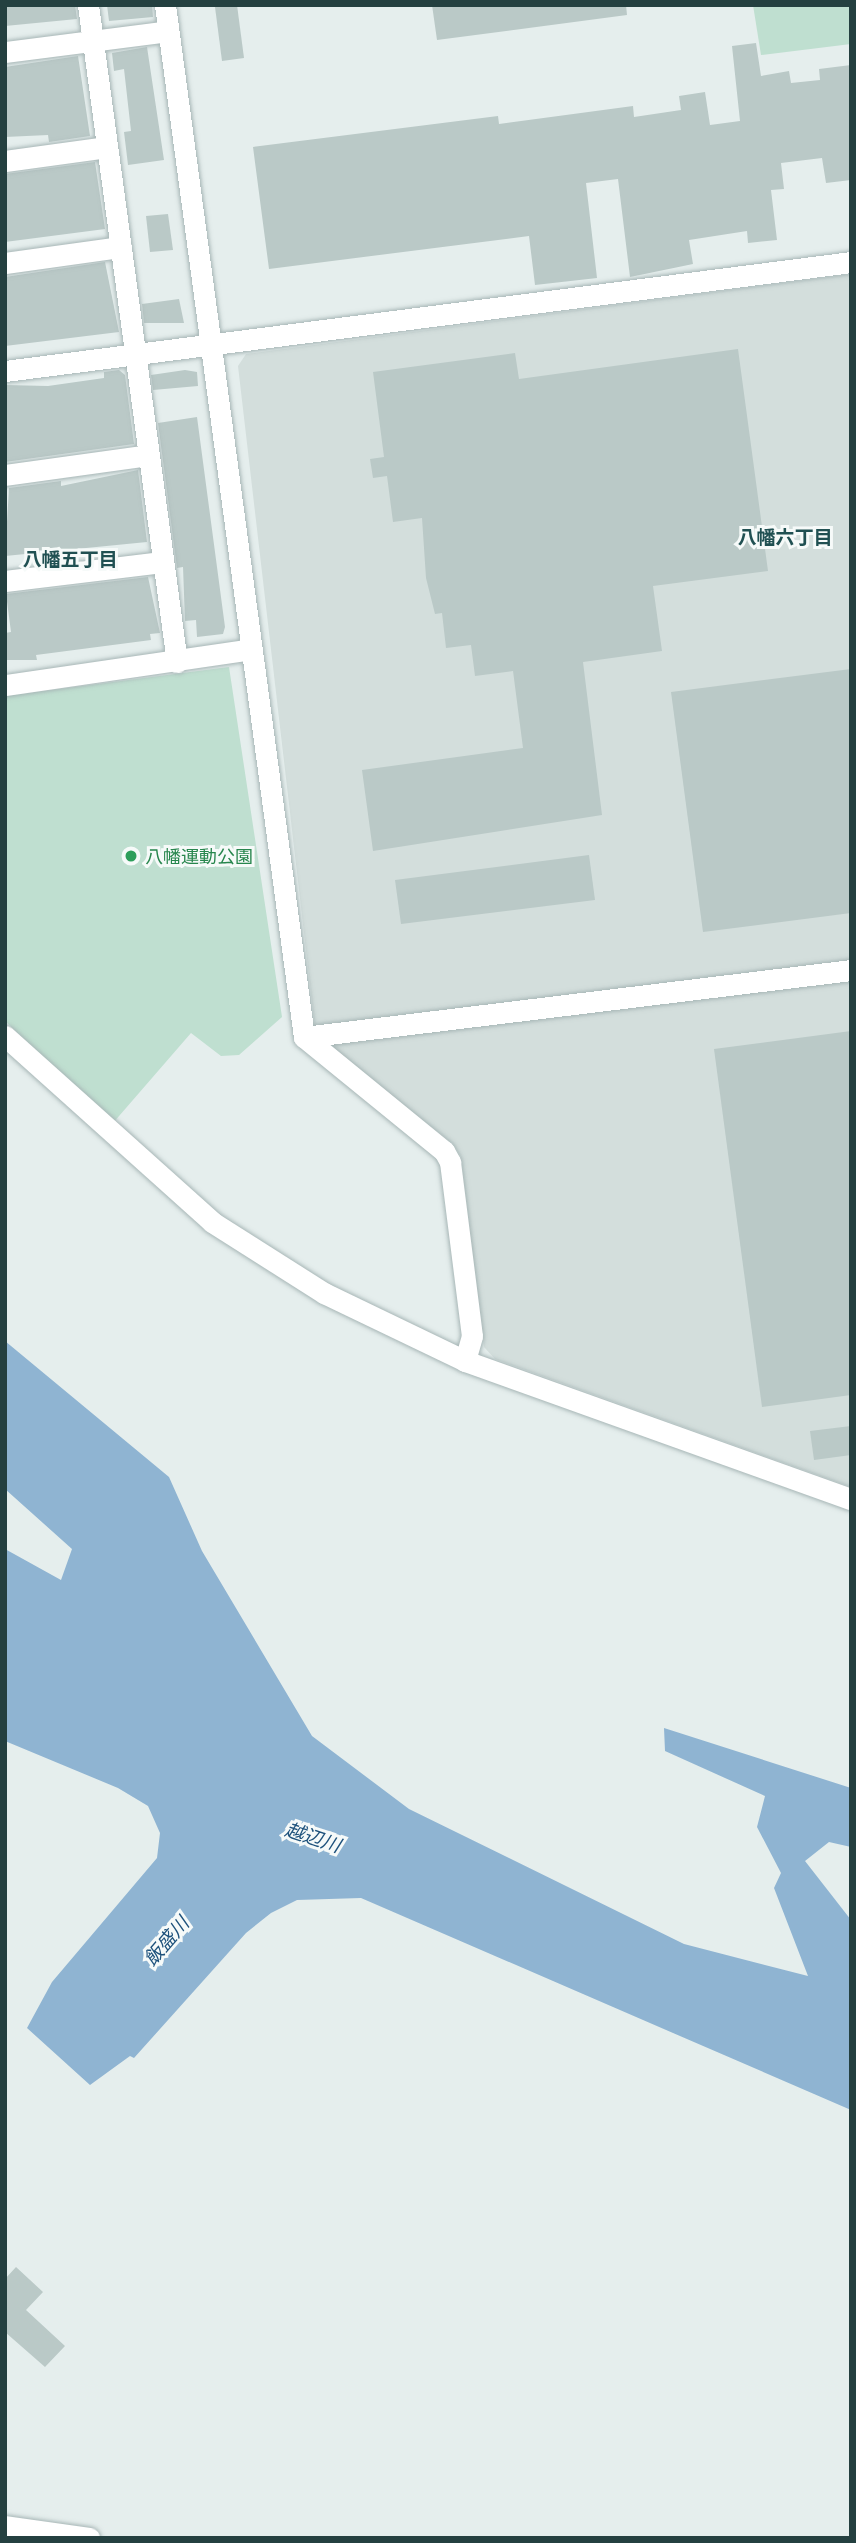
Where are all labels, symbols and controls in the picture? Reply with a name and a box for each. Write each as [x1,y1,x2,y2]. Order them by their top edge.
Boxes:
district label: 八幡六丁目 [738,526,832,548]
district label: 八幡五丁目 [23,548,117,570]
place label: 八幡運動公園 [145,845,253,867]
marker: 八幡運動公園 [123,848,139,864]
water label: 越辺川 [282,1817,344,1857]
water label: 飯盛川 [139,1912,193,1970]

